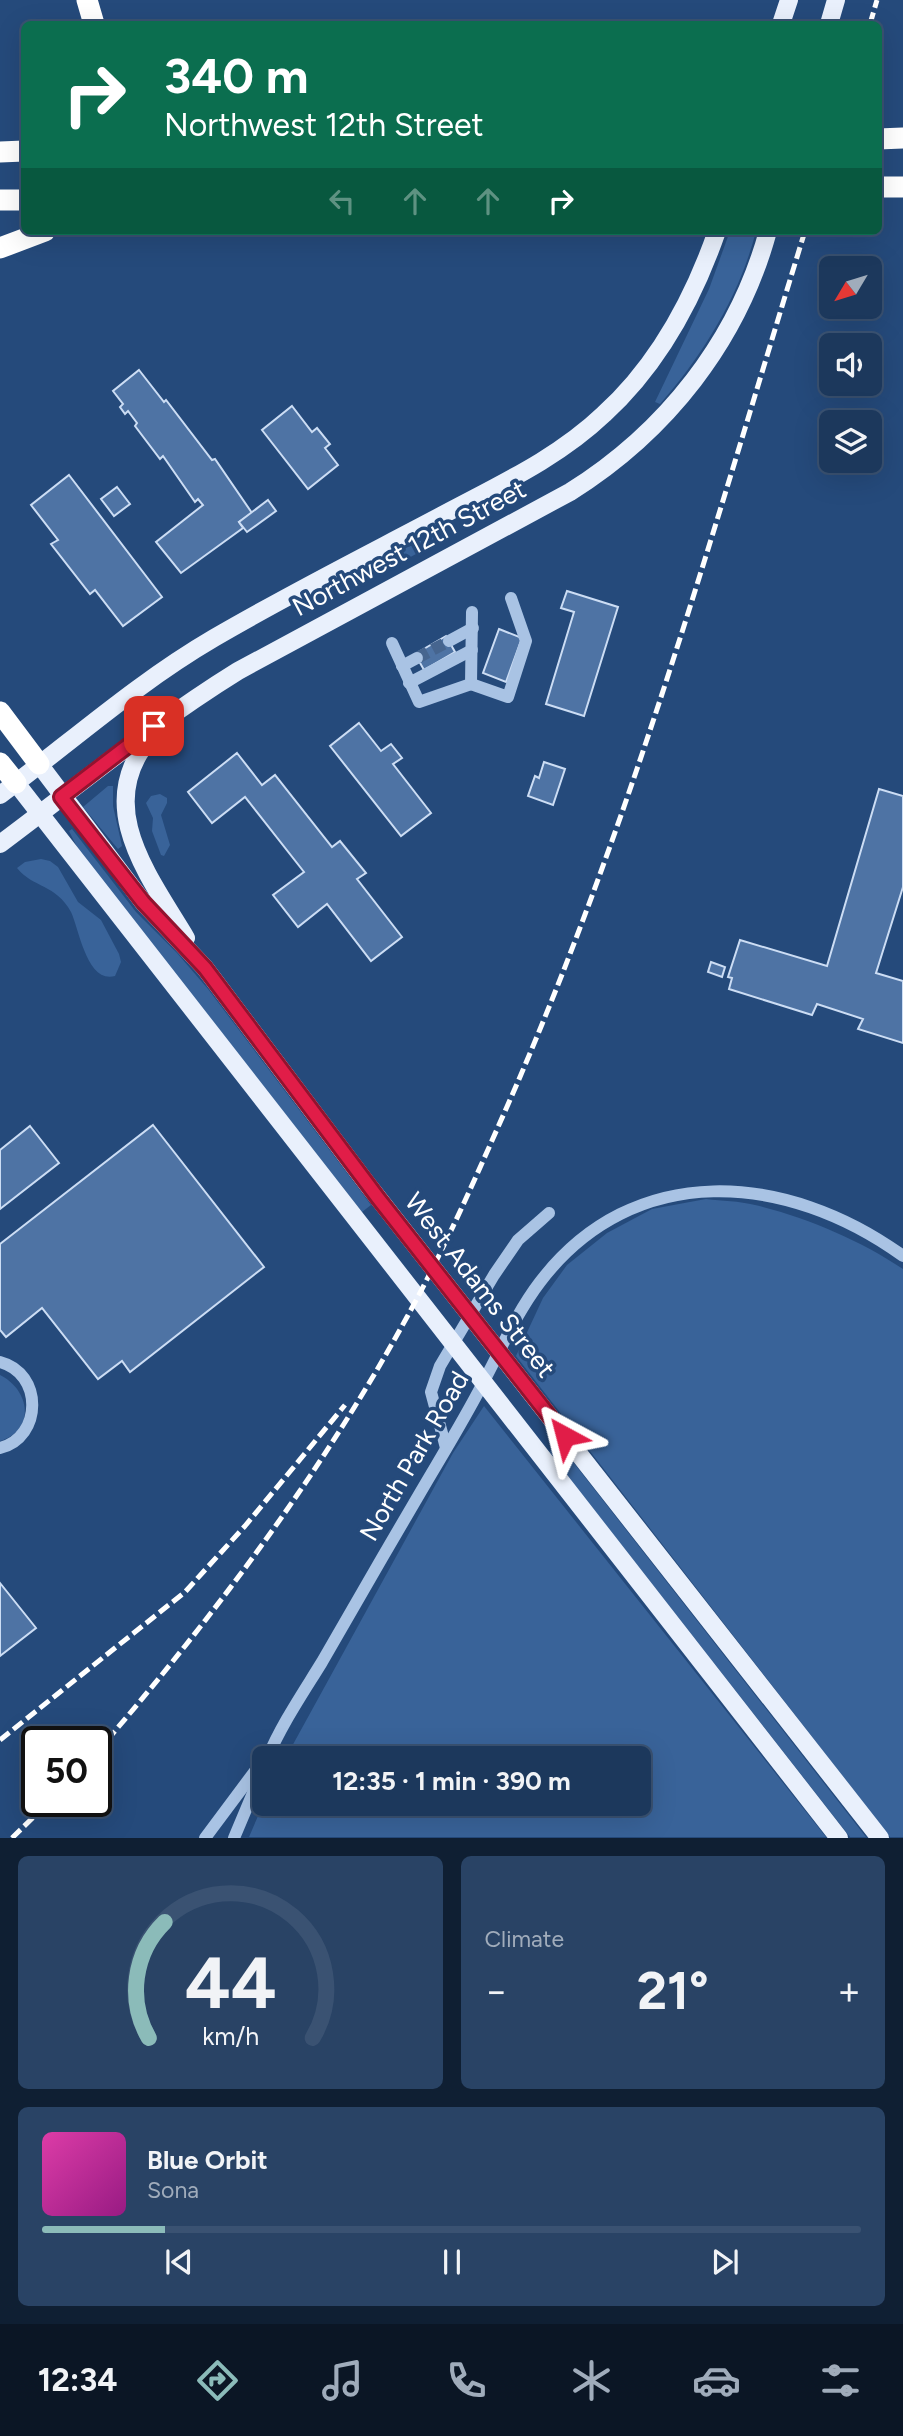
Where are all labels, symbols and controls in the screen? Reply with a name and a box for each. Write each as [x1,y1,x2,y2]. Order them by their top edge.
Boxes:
text: 340 m [164,46,308,105]
icon: right [49,49,140,140]
text: Northwest 12th Street [164,106,484,144]
icon: left [323,182,361,220]
icon: ahead [396,182,434,220]
icon: ahead [469,182,507,220]
icon: right [542,182,580,220]
north arrow [819,256,882,318]
map controls [819,256,882,473]
button: sound [819,333,882,396]
button: layers [819,410,882,473]
street label: Northwest 12th Street [287,473,531,623]
pin [124,696,184,756]
icon: arrive [135,707,173,745]
street label: West Adams Street [398,1186,562,1384]
street label: North Park Road [353,1366,475,1546]
position arrow [528,1399,602,1473]
speed limit sign: 50 [21,1726,112,1817]
text: 12:35 · 1 min · 390 m [332,1765,571,1797]
text: Climate [485,1925,564,1953]
text: 44 [184,1940,276,2027]
text: 21° [637,1960,709,2022]
text: − [485,1968,508,2014]
text: + [837,1968,861,2014]
text: km/h [202,2021,259,2051]
text: Blue Orbit [147,2144,268,2176]
text: Sona [147,2176,199,2204]
icon: previous [160,2243,198,2281]
icon: pause [433,2243,471,2281]
icon: next [706,2243,744,2281]
icon: directions [193,2356,242,2405]
icon: music [318,2356,367,2405]
icon: phone [442,2356,491,2405]
icon: climate [567,2356,616,2405]
icon: car [692,2356,741,2405]
icon: filters [816,2356,865,2405]
text: 12:34 [38,2361,118,2399]

